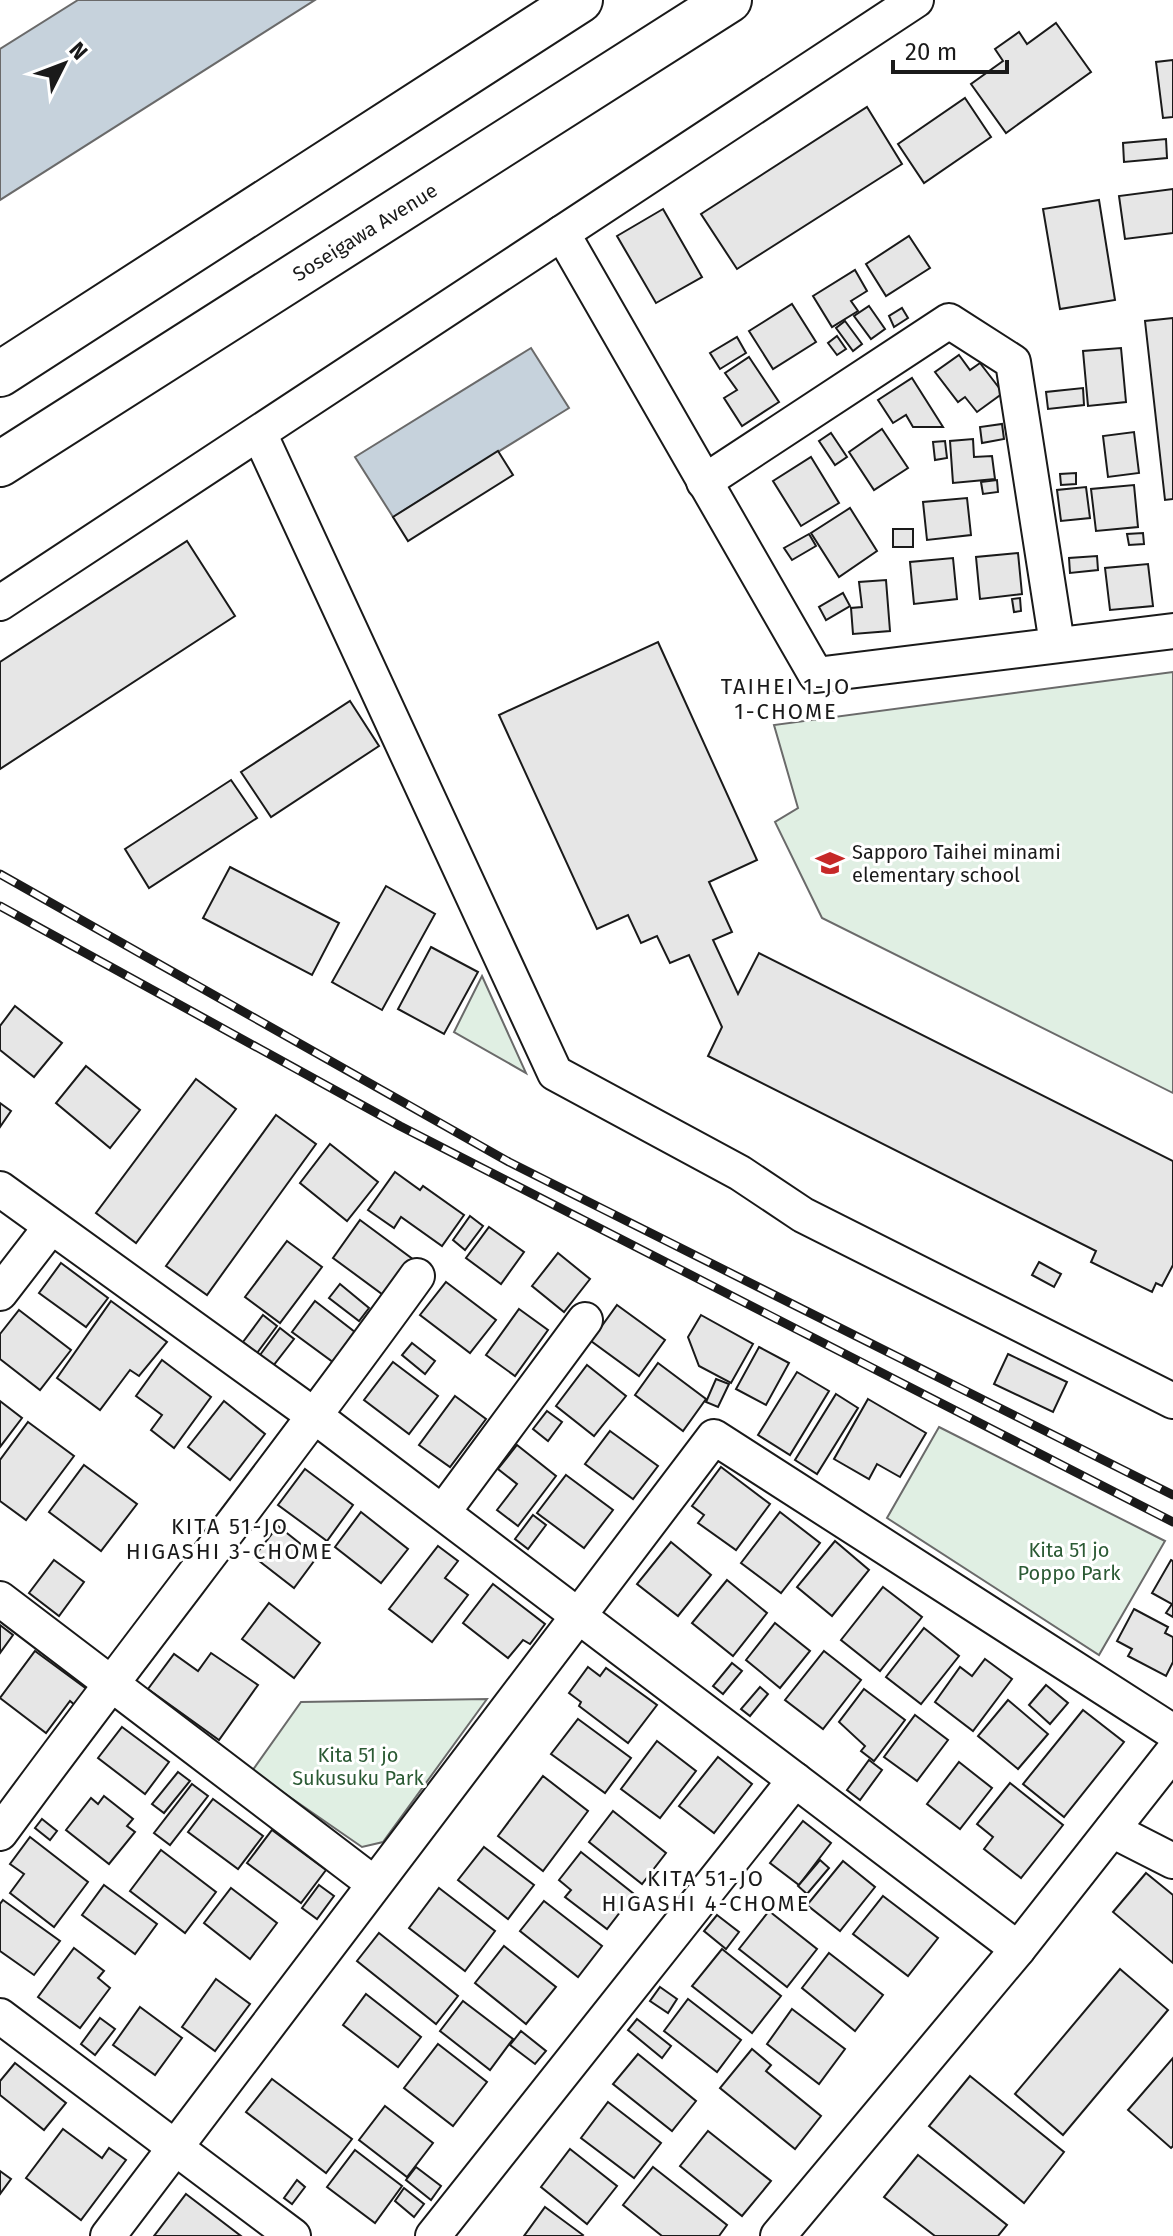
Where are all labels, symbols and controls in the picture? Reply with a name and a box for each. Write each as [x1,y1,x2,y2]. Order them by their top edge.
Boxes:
north arrow [24,24,104,104]
scale bar [893,24,1007,74]
text: N [64,36,93,65]
text: 20 m [905,38,957,66]
street label: Soseigawa Avenue [288,178,442,286]
district label: TAIHEI 1-JO 1-CHOME [721,673,851,725]
place label: Sapporo Taihei minami elementary school [852,840,1061,887]
school or university icon: Sapporo Taihei minami elementary school [815,848,845,878]
district label: KITA 51-JO HIGASHI 3-CHOME [126,1513,334,1565]
park label: Kita 51 jo Poppo Park [1018,1538,1121,1585]
park label: Kita 51 jo Sukusuku Park [292,1743,425,1790]
district label: KITA 51-JO HIGASHI 4-CHOME [601,1865,811,1917]

